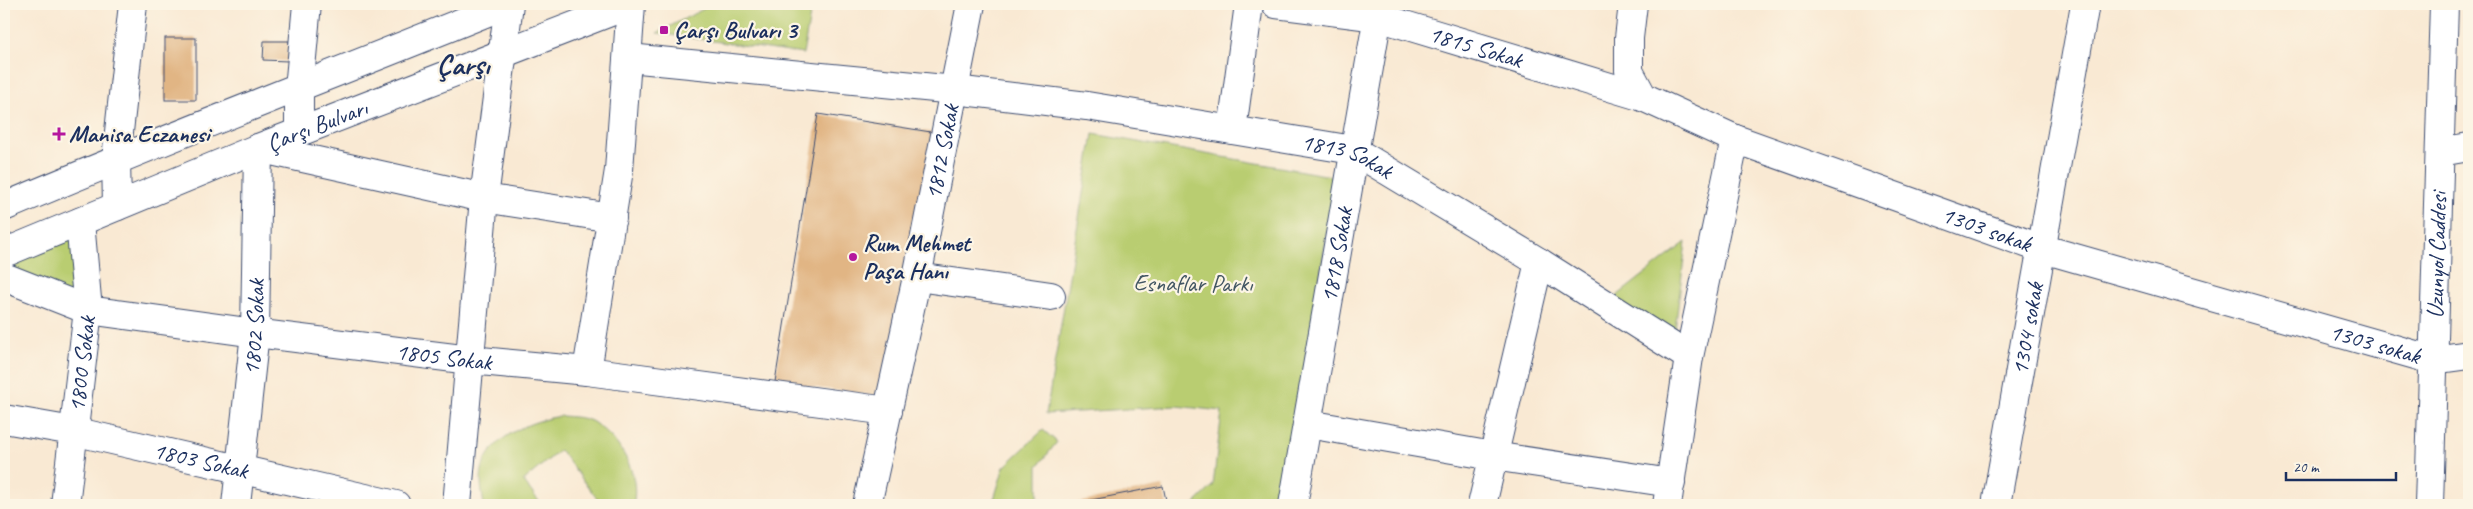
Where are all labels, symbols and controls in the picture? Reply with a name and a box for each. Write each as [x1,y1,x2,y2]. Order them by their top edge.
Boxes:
place label: Çarşı Bulvarı 3 [674,15,799,45]
street label: 1815 Sokak [1425,18,1528,75]
marker: Çarşı Bulvarı 3 [658,24,670,36]
district label: Çarşı [437,46,491,83]
street label: Çarşı Bulvarı [262,92,373,158]
street label: 1812 Sokak [918,100,966,202]
place label: Manisa Eczanesi [69,119,213,149]
street label: 1813 Sokak [1299,127,1400,187]
marker: Manisa Eczanesi [53,128,65,140]
street label: Uzunyol Caddesi [2420,189,2453,319]
street label: 1303 sokak [1938,199,2037,259]
street label: 1818 Sokak [1313,203,1360,305]
place label: Rum Mehmet Paşa Hanı [863,228,973,286]
marker: Rum Mehmet Paşa Hanı [847,251,859,263]
park label: Esnaflar Parkı [1133,268,1254,298]
street label: 1802 Sokak [235,277,271,377]
street label: 1304 sokak [2004,278,2051,377]
street label: 1800 Sokak [61,312,102,413]
street label: 1303 sokak [2326,316,2426,371]
street label: 1805 Sokak [394,336,495,377]
street label: 1803 Sokak [150,435,253,486]
scale bar [2286,449,2396,481]
text: 20 m [2293,458,2320,477]

